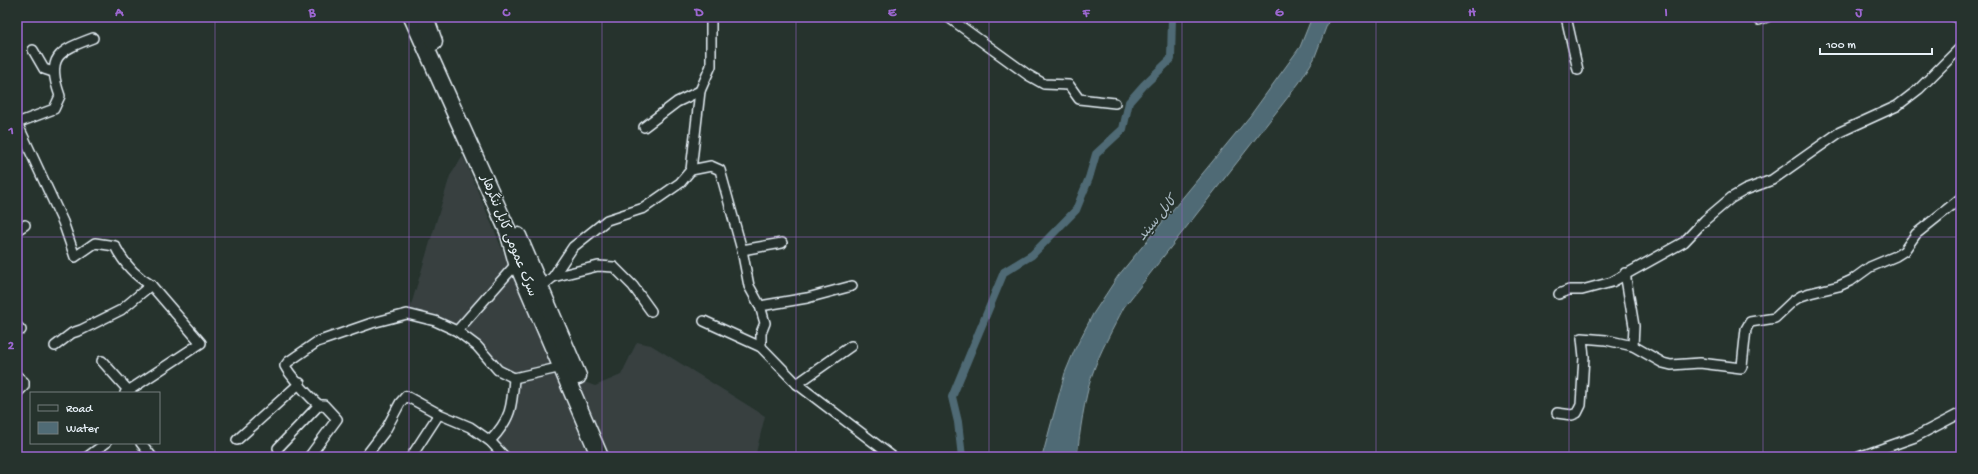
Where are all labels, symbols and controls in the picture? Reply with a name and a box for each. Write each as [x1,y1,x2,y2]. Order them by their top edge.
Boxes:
text: A [114,6,124,21]
text: B [308,6,317,21]
text: C [501,6,511,21]
text: D [694,6,704,21]
text: E [888,6,897,21]
text: F [1082,6,1091,21]
text: G [1275,6,1284,21]
text: H [1468,6,1476,21]
text: I [1664,6,1668,21]
text: J [1855,6,1864,21]
scale bar [1820,30,1932,56]
text: 100 m [1825,39,1856,53]
text: 1 [7,124,14,139]
street label: سرک عمومی کابل ننگرهار [476,171,541,299]
water label: کابل سيند [1134,191,1184,245]
text: 2 [8,339,15,354]
legend [30,392,160,444]
text: Road [66,403,93,417]
text: Water [66,423,100,437]

